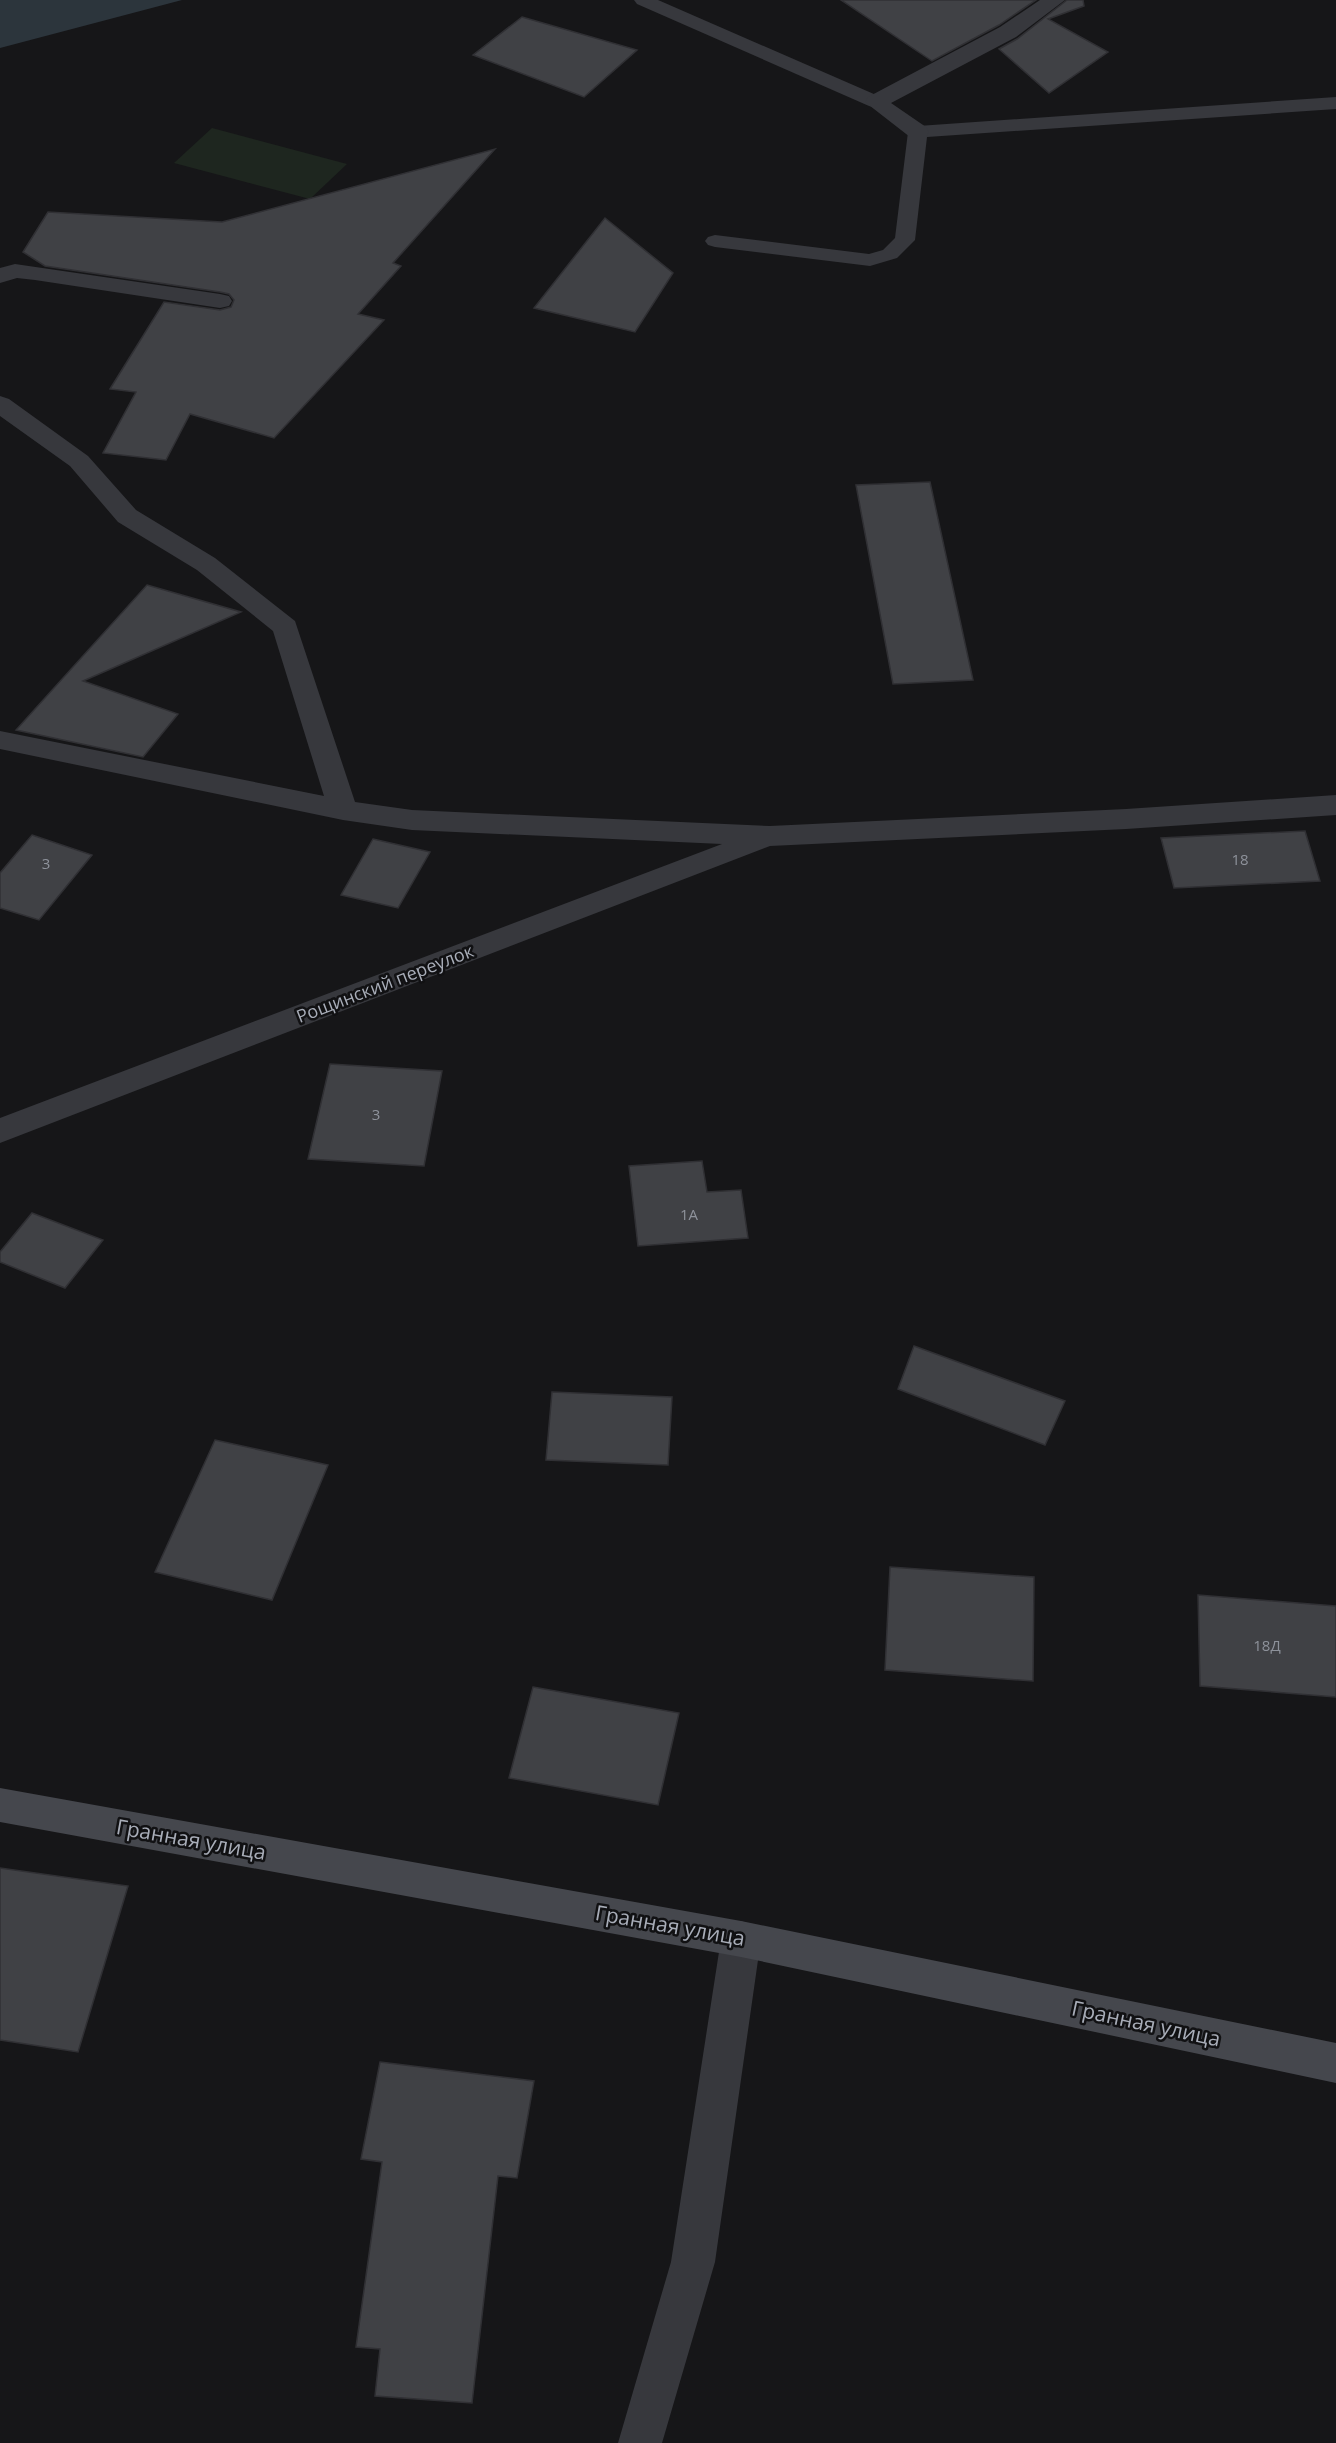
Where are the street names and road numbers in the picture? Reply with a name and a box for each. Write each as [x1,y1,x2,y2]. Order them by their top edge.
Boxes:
street label: Рощинский переулок [293,938,477,1028]
street label: Гранная улица [114,1812,268,1866]
street label: Гранная улица [593,1898,747,1952]
street label: Гранная улица [1069,1994,1223,2052]

